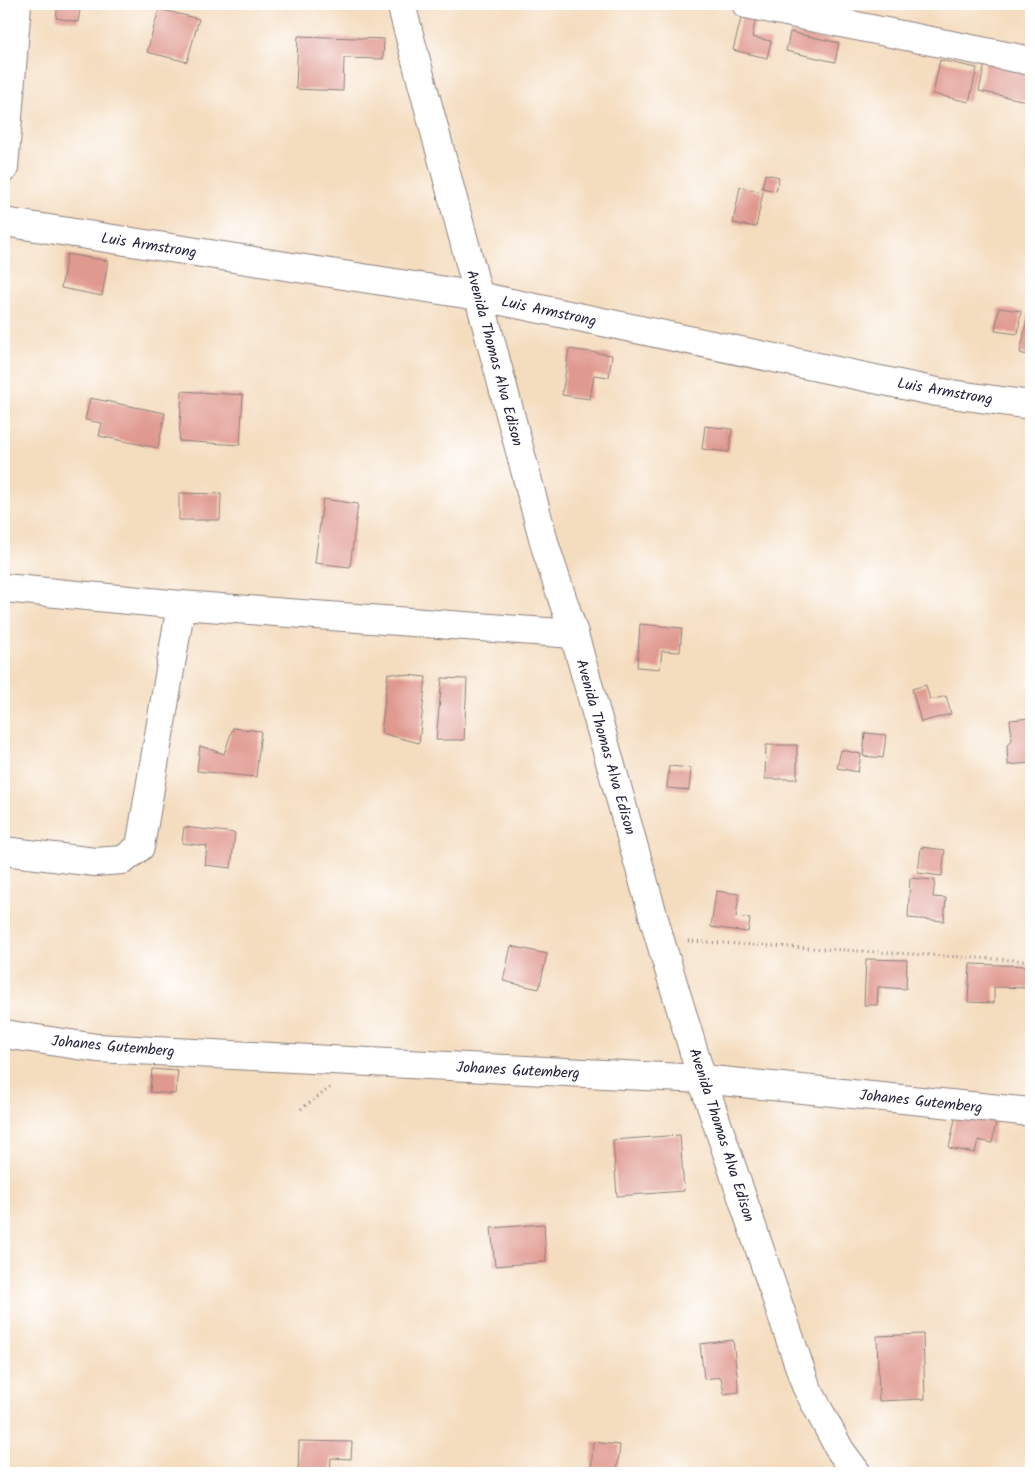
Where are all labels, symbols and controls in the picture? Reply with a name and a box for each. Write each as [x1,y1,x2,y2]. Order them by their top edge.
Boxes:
street label: Luis Armstrong [99,227,198,265]
street label: Avenida Thomas Alva Edison [459,267,529,449]
street label: Luis Armstrong [499,290,598,334]
street label: Luis Armstrong [895,372,994,412]
street label: Avenida Thomas Alva Edison [568,657,642,838]
street label: Johanes Gutemberg [50,1030,176,1064]
street label: Avenida Thomas Alva Edison [682,1045,761,1225]
street label: Johanes Gutemberg [456,1056,580,1086]
street label: Johanes Gutemberg [858,1084,984,1120]

